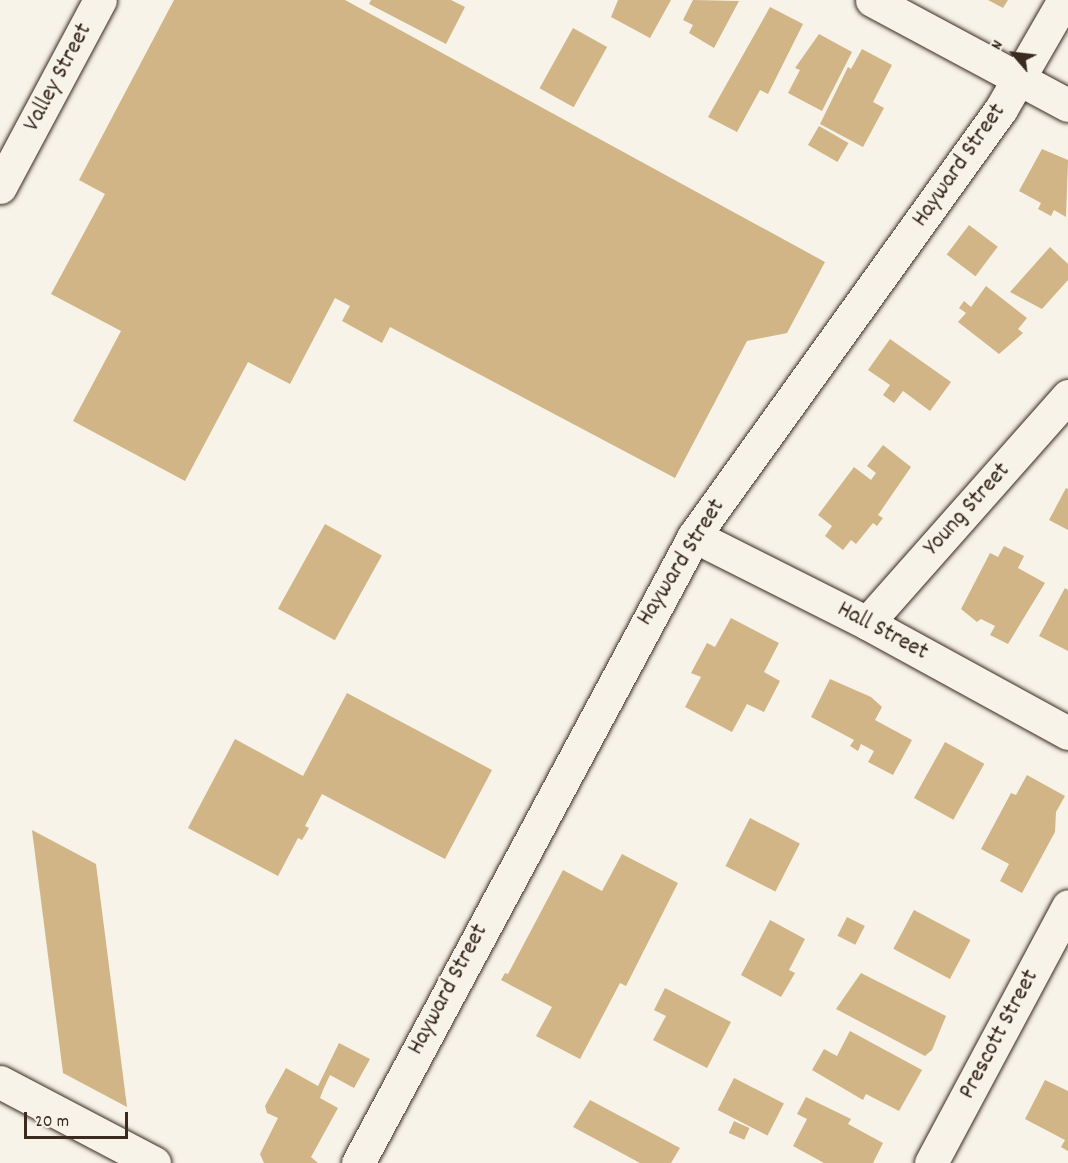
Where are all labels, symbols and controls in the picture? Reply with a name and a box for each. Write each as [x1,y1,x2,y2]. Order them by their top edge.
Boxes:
street label: Valley Street [19,19,99,137]
north arrow [984,24,1044,84]
text: N [986,36,1010,54]
street label: Hayward Street [907,99,1013,233]
street label: Young Street [919,458,1017,562]
street label: Hayward Street [632,494,732,632]
street label: Hall Street [832,596,932,668]
street label: Hayward Street [402,920,496,1060]
street label: Prescott Street [954,965,1046,1105]
scale bar [27,1100,130,1138]
text: 20 m [35,1110,69,1135]

